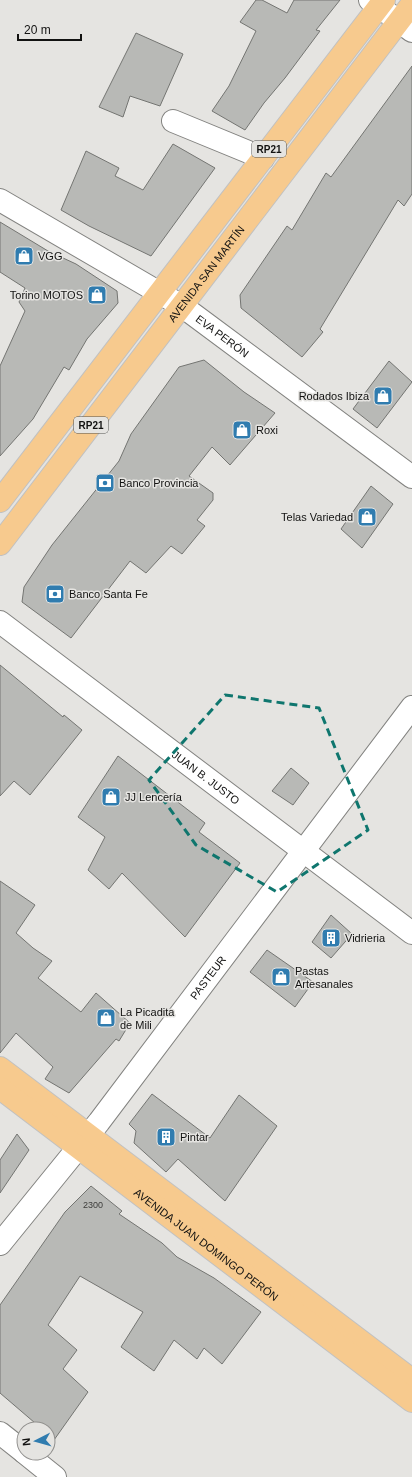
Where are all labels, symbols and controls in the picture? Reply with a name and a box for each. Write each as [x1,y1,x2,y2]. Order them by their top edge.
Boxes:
scale bar [18,16,81,42]
text: 20 m [24,23,51,37]
road number: RP21 [252,141,286,157]
street label: AVENIDA SAN MARTÍN [166,223,247,324]
shop icon: VGG [13,245,35,267]
place label: VGG [38,250,62,262]
shop icon: Torino MOTOS [86,284,108,306]
place label: Torino MOTOS [10,289,83,301]
street label: EVA PERÓN [194,313,251,360]
shop icon: Rodados Ibiza [372,385,394,407]
place label: Rodados Ibiza [299,390,370,402]
road number: RP21 [74,417,108,433]
shop icon: Roxi [231,419,253,441]
place label: Roxi [256,424,278,436]
bank icon: Banco Provincia [94,472,116,494]
place label: Banco Provincia [119,477,199,489]
shop icon: Telas Variedad [356,506,378,528]
place label: Telas Variedad [281,511,353,523]
bank icon: Banco Santa Fe [44,583,66,605]
place label: Banco Santa Fe [69,588,148,600]
street label: JUAN B. JUSTO [170,748,242,807]
shop icon: JJ Lencería [100,786,122,808]
place label: JJ Lencería [125,791,183,803]
building icon: Vidrieria [320,927,342,949]
place label: Vidrieria [345,932,386,944]
street label: PASTEUR [188,953,228,1002]
place label: Pastas Artesanales [295,965,354,990]
shop icon: Pastas Artesanales [270,966,292,988]
place label: La Picadita de Mili [120,1006,175,1031]
shop icon: La Picadita de Mili [95,1007,117,1029]
building icon: Pintar [155,1126,177,1148]
place label: Pintar [180,1131,209,1143]
street label: AVENIDA JUAN DOMINGO PERÓN [132,1186,281,1303]
house number: 2300 [83,1200,103,1210]
north arrow [16,1421,56,1461]
text: N [20,1437,32,1447]

